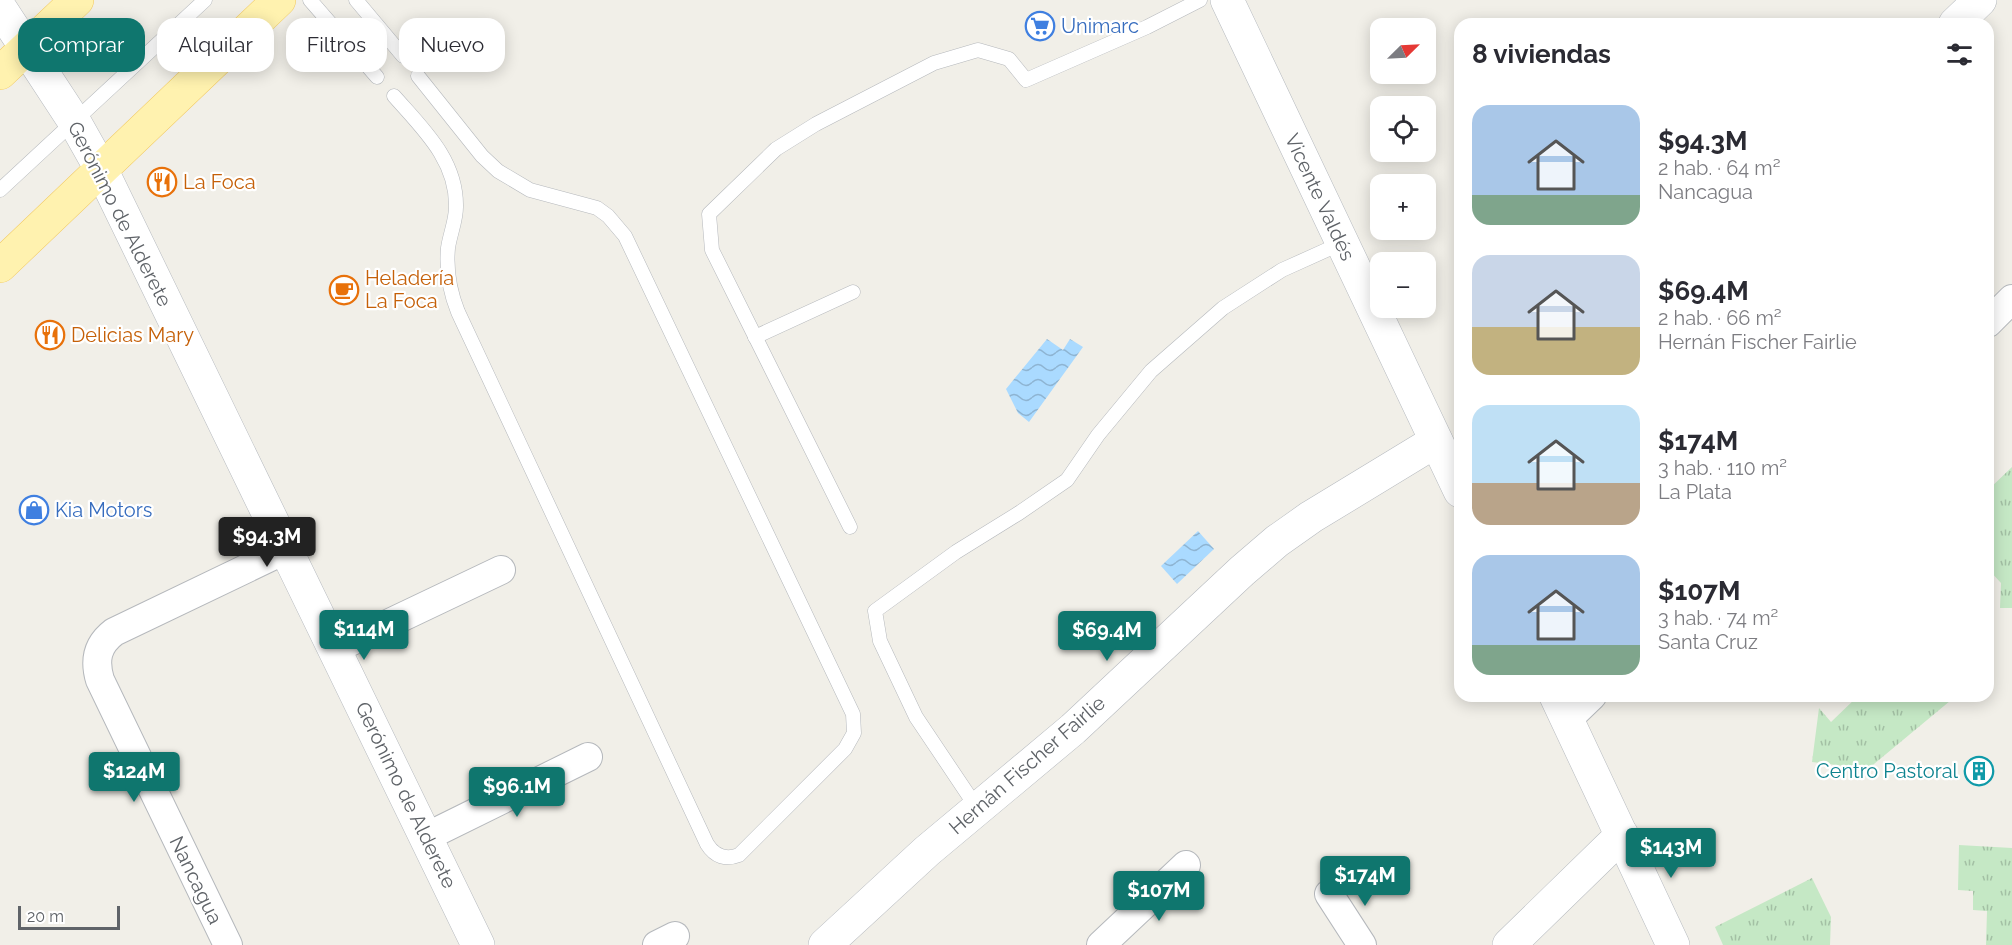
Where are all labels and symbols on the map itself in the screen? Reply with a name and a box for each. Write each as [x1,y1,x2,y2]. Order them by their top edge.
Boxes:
supermarket icon: Unimarc [1024,10,1056,42]
place label: Unimarc [1061,14,1139,38]
north arrow [1370,18,1436,84]
street label: Gerónimo de Alderete [63,117,177,311]
street label: Vicente Valdés [1280,130,1360,264]
restaurant icon: La Foca [146,166,178,198]
place label: La Foca [183,170,256,194]
place label: Heladería La Foca [365,266,454,313]
cafe icon: Heladería La Foca [328,274,360,306]
restaurant icon: Delicias Mary [34,319,66,351]
place label: Delicias Mary [71,323,194,347]
shop icon: Kia Motors [18,494,50,526]
place label: Kia Motors [55,498,152,522]
pin: $94.3M [218,517,316,568]
pin: $114M [322,610,406,661]
pin: $69.4M [1058,611,1156,662]
street label: Hernán Fischer Fairlie [944,691,1110,839]
street label: Gerónimo de Alderete [350,698,462,892]
pin: $124M [92,752,176,803]
building icon: Centro Pastoral [1963,755,1995,787]
place label: Centro Pastoral [1816,759,1959,783]
pin: $96.1M [468,767,566,818]
pin: $143M [1629,828,1713,879]
street label: Nancagua [164,832,228,928]
pin: $174M [1323,856,1407,907]
pin: $107M [1117,871,1201,922]
scale bar [18,903,120,930]

